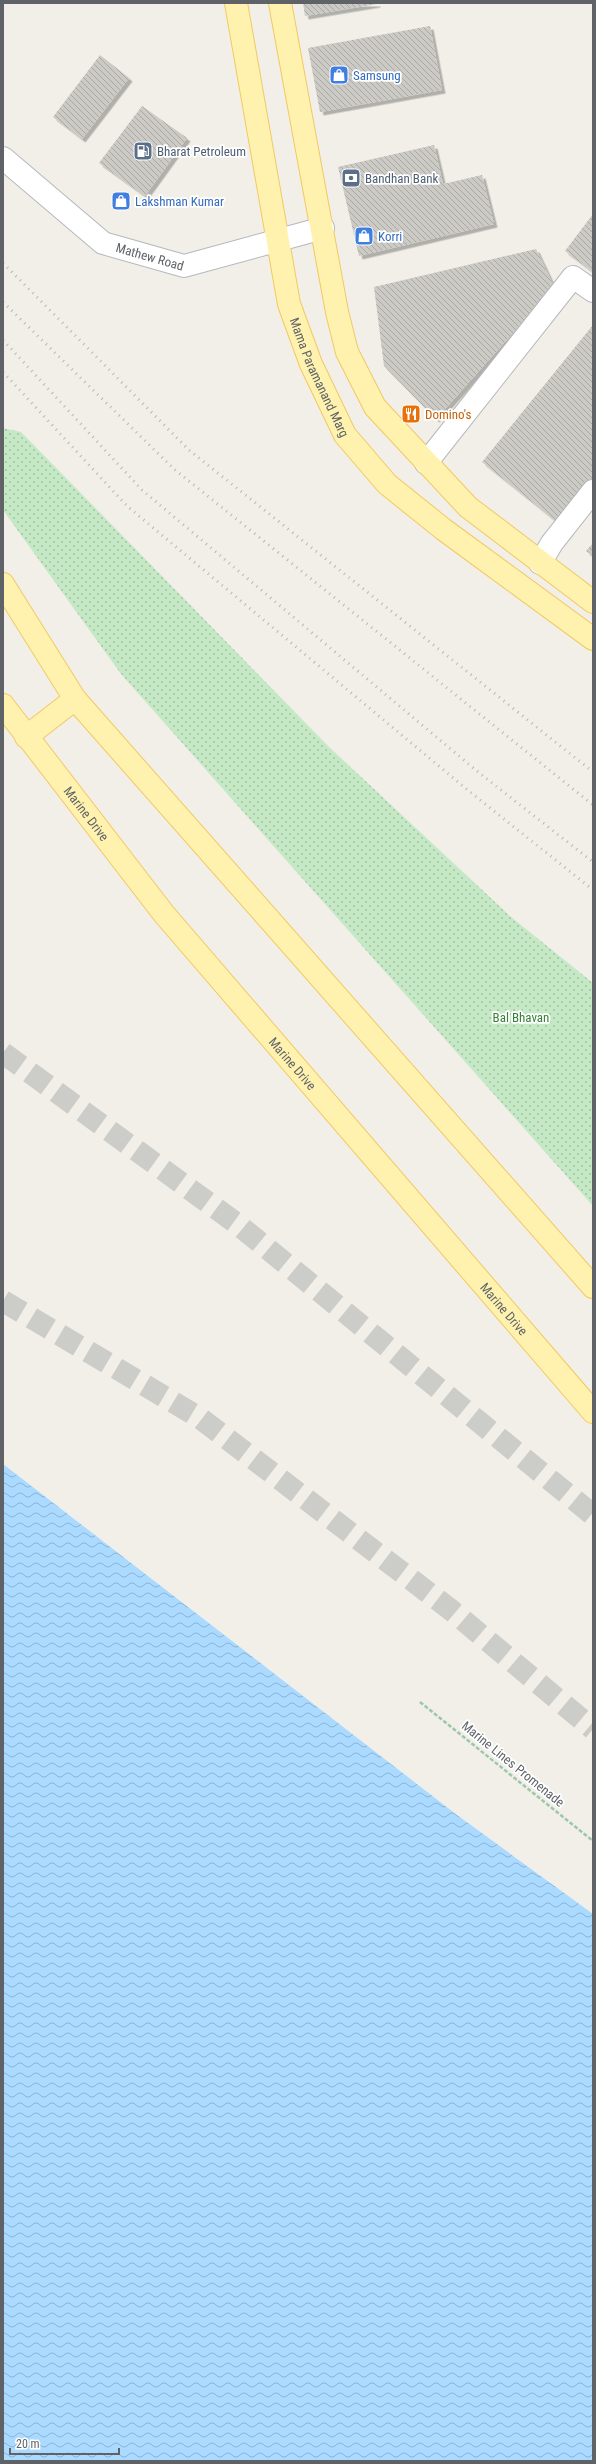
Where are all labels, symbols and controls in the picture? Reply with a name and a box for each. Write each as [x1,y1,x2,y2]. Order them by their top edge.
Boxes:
shop icon: Samsung [328,64,350,86]
place label: Samsung [353,68,401,83]
fuel station icon: Bharat Petroleum [132,140,154,162]
place label: Bharat Petroleum [157,144,246,159]
bank icon: Bandhan Bank [340,167,362,189]
place label: Bandhan Bank [365,171,438,186]
shop icon: Lakshman Kumar [110,190,132,212]
place label: Lakshman Kumar [135,194,224,209]
shop icon: Korri [353,225,375,247]
place label: Korri [378,229,402,244]
street label: Mathew Road [114,240,186,273]
street label: Mama Paramanand Marg [287,315,352,439]
restaurant icon: Domino's [400,403,422,425]
place label: Domino's [425,407,471,422]
street label: Marine Drive [61,783,112,844]
park label: Bal Bhavan [493,1010,549,1025]
street label: Marine Drive [266,1034,319,1093]
street label: Marine Drive [477,1280,531,1338]
street label: Marine Lines Promenade [459,1718,567,1810]
scale bar [10,2430,119,2456]
text: 20 m [16,2437,40,2451]

